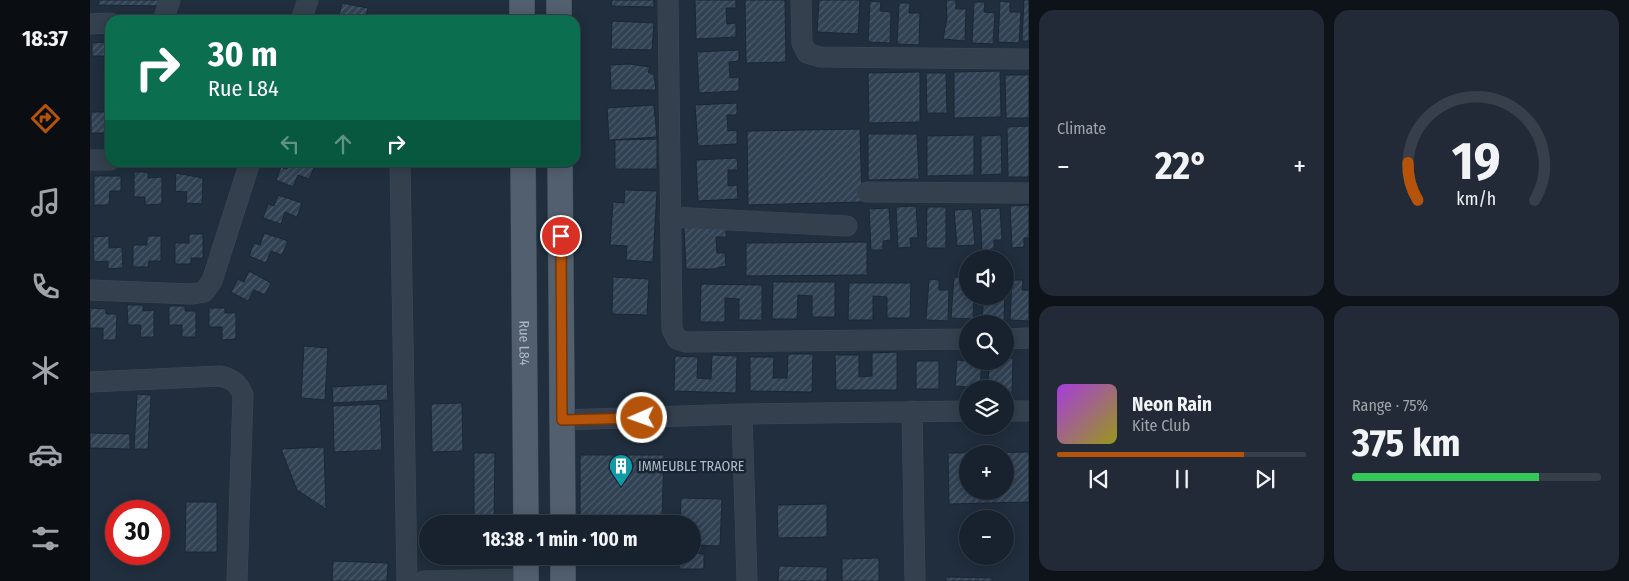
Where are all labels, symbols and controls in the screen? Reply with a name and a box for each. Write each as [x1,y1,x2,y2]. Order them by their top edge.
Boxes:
text: 18:37 [22,25,68,52]
text: 30 m [208,33,278,75]
icon: right [125,35,190,100]
text: Rue L84 [208,75,279,102]
icon: directions [28,101,63,136]
text: Climate [1057,119,1106,138]
icon: left [276,130,304,158]
icon: ahead [329,130,357,158]
icon: right [382,130,410,158]
text: 19 [1452,130,1501,193]
text: 22° [1155,143,1208,189]
text: − [1057,150,1070,183]
text: + [1293,150,1306,183]
icon: music [28,185,63,220]
text: km/h [1457,188,1496,210]
pin [540,215,582,257]
icon: arrive [547,222,575,250]
map controls [959,250,1014,565]
button: sound [959,250,1014,305]
icon: phone [28,269,63,304]
button: search [959,315,1014,370]
street label: Rue L84 [516,320,533,366]
icon: climate [28,353,63,388]
button: layers [959,380,1014,435]
position arrow [615,391,667,443]
text: Neon Rain [1132,393,1212,416]
text: Range · 75% [1352,396,1428,415]
text: Kite Club [1132,416,1190,435]
text: 375 km [1352,420,1461,466]
icon: car [28,437,63,472]
button: + [959,445,1014,500]
building icon: IMMEUBLE TRAORE [608,453,634,487]
place label: IMMEUBLE TRAORE [638,458,745,475]
icon: previous [1085,465,1113,493]
icon: pause [1168,465,1196,493]
icon: next [1251,465,1279,493]
speed limit sign: 30 [105,500,170,565]
button: − [959,510,1014,565]
icon: filters [28,521,63,556]
text: 18:38 · 1 min · 100 m [483,528,637,551]

